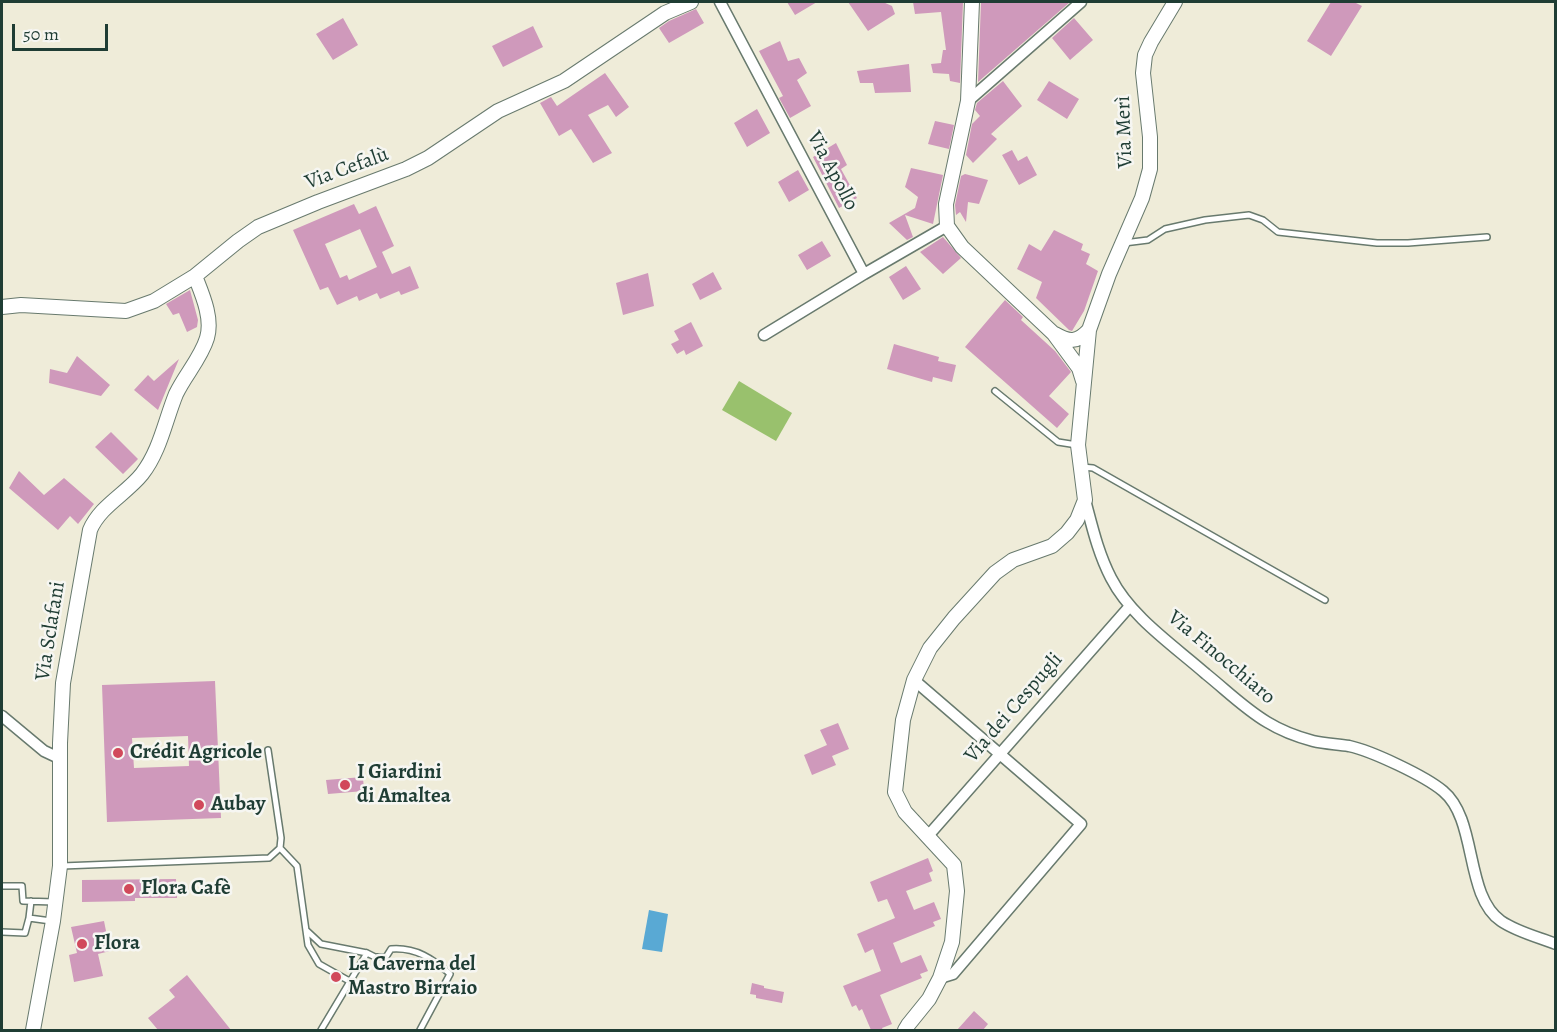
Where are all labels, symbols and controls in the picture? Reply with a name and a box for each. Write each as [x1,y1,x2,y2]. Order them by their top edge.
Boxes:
scale bar [15,12,111,50]
text: 50 m [23,22,59,46]
street label: Via Merì [1111,95,1139,169]
street label: Via Apollo [801,127,863,215]
street label: Via Cefalù [302,142,392,196]
street label: Via Sclafani [31,579,71,683]
street label: Via Finocchiaro [1162,606,1280,710]
street label: Via dei Cespugli [959,648,1069,768]
place label: Crédit Agricole [130,740,262,766]
marker: Crédit Agricole [111,746,125,760]
place label: I Giardini di Amaltea [357,760,451,810]
marker: I Giardini di Amaltea [338,778,352,792]
place label: Aubay [211,792,266,818]
marker: Aubay [192,798,206,812]
place label: Flora Cafè [141,876,231,902]
marker: Flora Cafè [122,882,136,896]
place label: Flora [94,931,140,957]
marker: Flora [75,937,89,951]
place label: La Caverna del Mastro Birraio [348,952,477,1002]
marker: La Caverna del Mastro Birraio [329,970,343,984]

